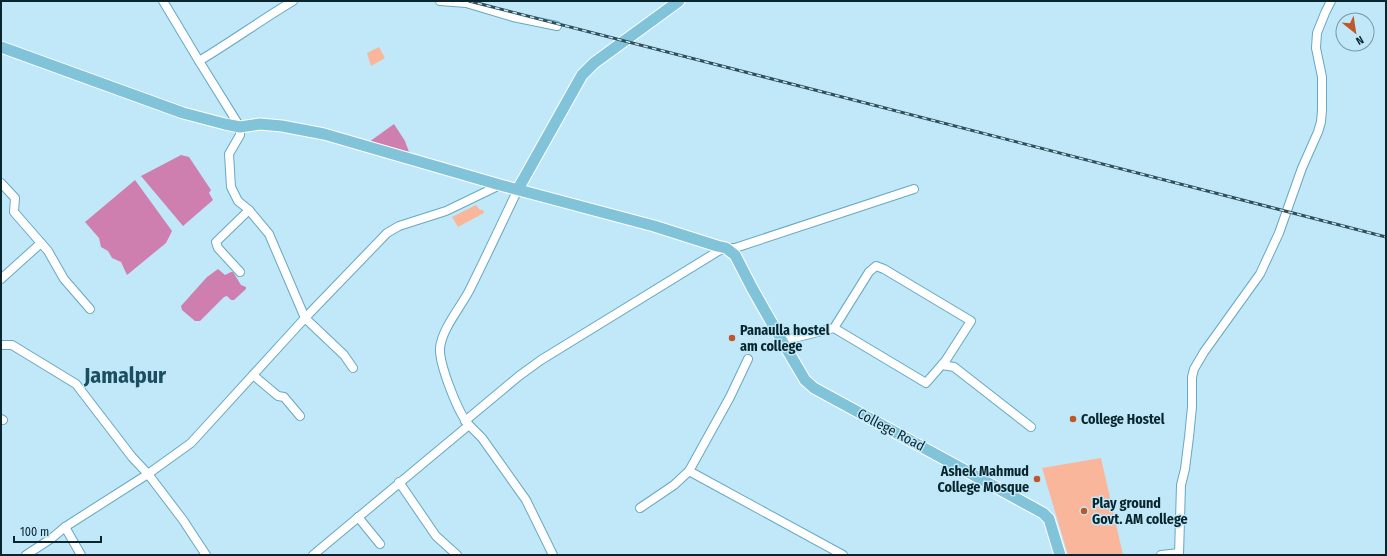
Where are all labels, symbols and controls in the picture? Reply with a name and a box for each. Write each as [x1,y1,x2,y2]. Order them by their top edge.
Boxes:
north arrow [1335,12,1375,52]
text: N [1354,33,1366,48]
place label: Panaulla hostel am college [740,322,830,355]
marker: Panaulla hostel am college [727,333,737,343]
district label: Jamalpur [83,362,167,389]
street label: College Road [854,405,928,455]
place label: College Hostel [1081,411,1165,428]
marker: College Hostel [1068,414,1078,424]
place label: Ashek Mahmud College Mosque [937,463,1029,496]
marker: Ashek Mahmud College Mosque [1032,474,1042,484]
place label: Play ground Govt. AM college [1092,495,1188,528]
marker: Play ground Govt. AM college [1079,506,1089,516]
scale bar [14,518,101,544]
text: 100 m [20,525,49,539]

